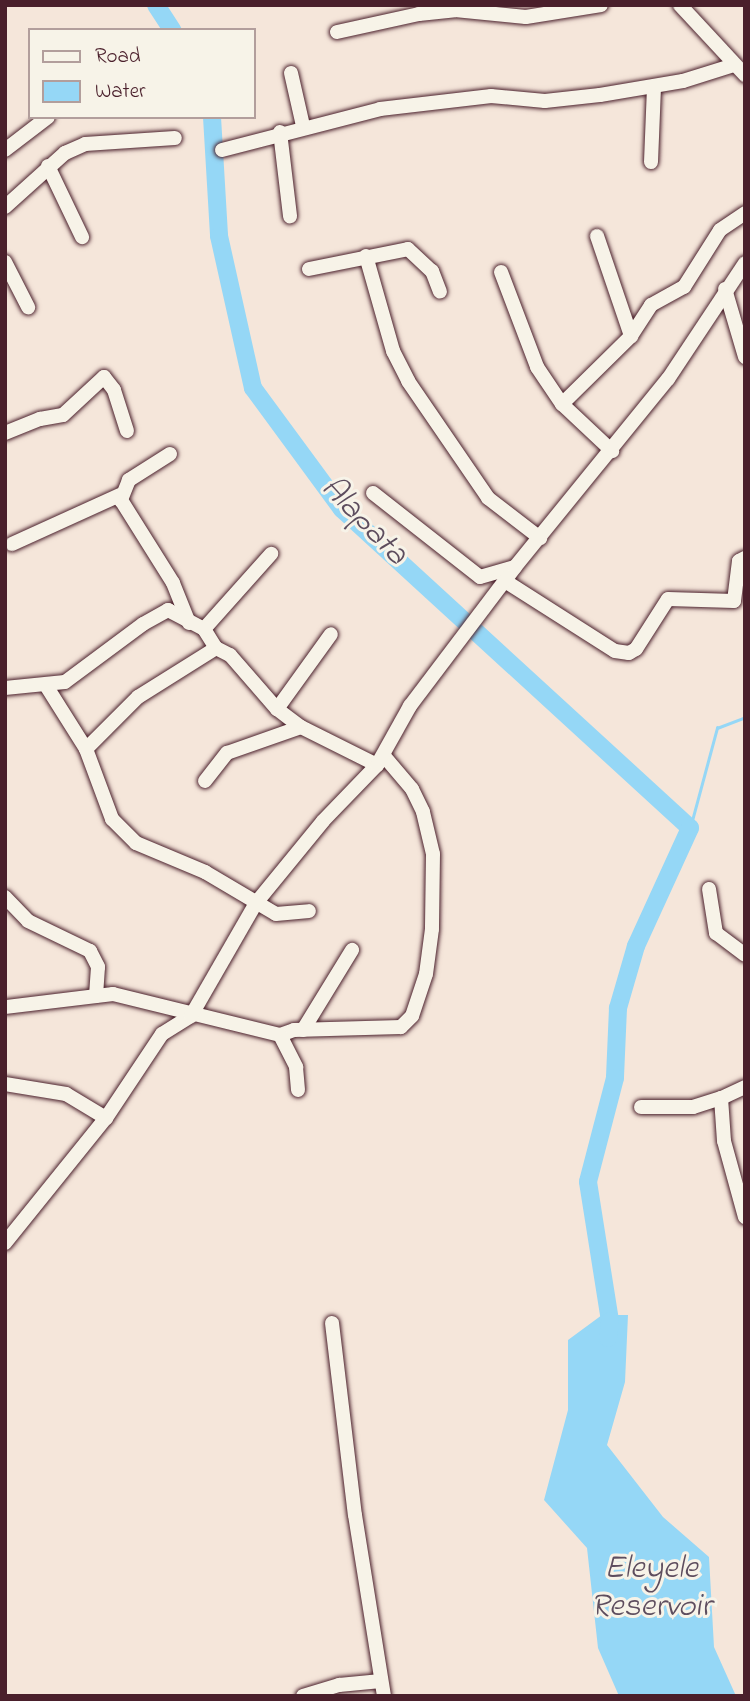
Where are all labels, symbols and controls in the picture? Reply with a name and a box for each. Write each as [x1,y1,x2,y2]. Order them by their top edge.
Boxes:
legend [28,28,256,119]
text: Road [95,42,141,72]
text: Water [95,77,146,107]
water label: Alapata [311,469,415,575]
water label: Eleyele Reservoir [591,1550,711,1628]

